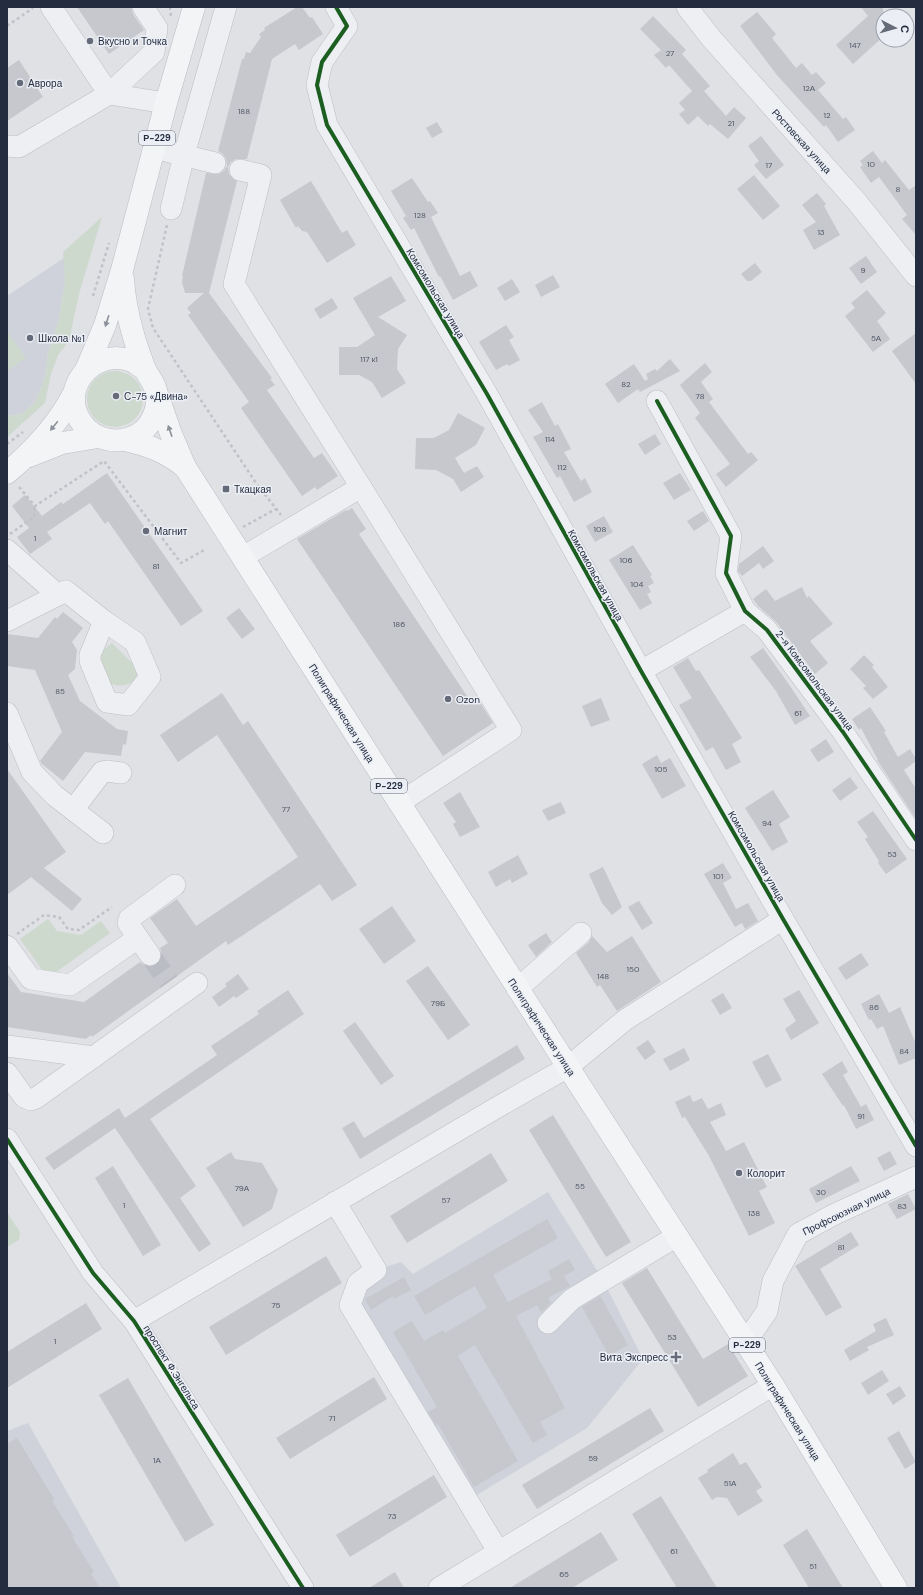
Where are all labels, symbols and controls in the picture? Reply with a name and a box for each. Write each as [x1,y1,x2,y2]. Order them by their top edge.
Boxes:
north arrow [875,8,915,48]
text: С [898,24,912,34]
place label: Вкусно и Точка [98,35,168,48]
marker: Вкусно и Точка [85,36,95,46]
house number: 147 [849,40,861,50]
house number: 27 [666,48,674,58]
place label: Аврора [28,77,63,90]
marker: Аврора [15,78,25,88]
house number: 12А [803,83,816,93]
house number: 188 [238,106,250,116]
street label: Ростовская улица [769,106,834,177]
house number: 12 [823,110,831,120]
house number: 21 [727,118,735,128]
road number: Р-229 [139,131,175,145]
house number: 10 [867,159,876,169]
house number: 17 [766,160,772,170]
house number: 8 [896,184,901,194]
house number: 128 [414,210,426,220]
house number: 13 [817,227,825,237]
street label: Комсомольская улица [403,246,468,341]
house number: 9 [860,265,866,275]
one-way arrow [103,315,109,327]
place label: Школа №1 [38,332,85,345]
marker: Школа №1 [25,333,35,343]
house number: 5А [871,333,882,343]
house number: 117 к1 [360,354,378,364]
house number: 82 [621,379,631,389]
place label: С-75 «Двина» [124,390,188,403]
marker: С-75 «Двина» [111,391,121,401]
house number: 78 [696,391,705,401]
one-way arrow [49,420,58,431]
one-way arrow [167,425,173,437]
house number: 114 [545,434,555,444]
house number: 112 [557,462,567,472]
place label: Ткацкая [234,483,271,496]
marker: Ткацкая [221,484,231,494]
house number: 108 [594,524,607,534]
place label: Магнит [154,525,188,538]
marker: Магнит [141,526,151,536]
street label: Комсомольская улица [565,527,626,624]
house number: 1 [34,533,36,543]
house number: 106 [620,555,633,565]
house number: 81 [152,561,160,571]
house number: 104 [631,579,644,589]
house number: 186 [393,619,405,629]
street label: 2-я Комсомольская улица [773,628,857,733]
street label: Полиграфическая улица [306,661,378,765]
house number: 85 [55,686,65,696]
place label: Ozon [456,693,480,706]
marker: Ozon [443,694,453,704]
house number: 61 [794,708,802,718]
house number: 105 [655,764,668,774]
road number: Р-229 [371,779,407,793]
house number: 77 [282,804,290,814]
street label: Комсомольская улица [725,808,788,904]
house number: 94 [762,818,772,828]
house number: 53 [887,849,897,859]
house number: 101 [713,871,723,881]
house number: 150 [627,964,640,974]
house number: 148 [597,971,609,981]
street label: Полиграфическая улица [505,976,578,1079]
house number: 79Б [431,998,445,1008]
house number: 86 [869,1002,879,1012]
house number: 84 [899,1046,909,1056]
house number: 91 [857,1111,865,1121]
place label: Колорит [747,1167,786,1180]
marker: Колорит [734,1168,744,1178]
house number: 55 [575,1181,585,1191]
house number: 79А [235,1183,250,1193]
street label: Профсоюзная улица [800,1184,893,1238]
house number: 30 [816,1187,827,1197]
house number: 57 [441,1195,451,1205]
house number: 1 [123,1200,125,1210]
house number: 83 [897,1201,907,1211]
house number: 138 [748,1208,760,1218]
house number: 81 [837,1242,845,1252]
house number: 75 [272,1300,281,1310]
street label: проспект Ф.Энгельса [140,1323,203,1412]
house number: 53 [667,1332,677,1342]
house number: 1 [54,1336,56,1346]
road number: Р-229 [729,1338,765,1352]
place label: Вита Экспресс [600,1351,668,1364]
marker: Вита Экспресс [671,1352,681,1362]
street label: Полиграфическая улица [752,1359,824,1463]
house number: 71 [329,1413,335,1423]
house number: 59 [588,1453,598,1463]
house number: 1А [153,1455,162,1465]
house number: 51А [724,1478,737,1488]
house number: 73 [388,1511,397,1521]
house number: 61 [670,1546,678,1556]
house number: 51 [809,1561,817,1571]
house number: 65 [559,1569,569,1579]

